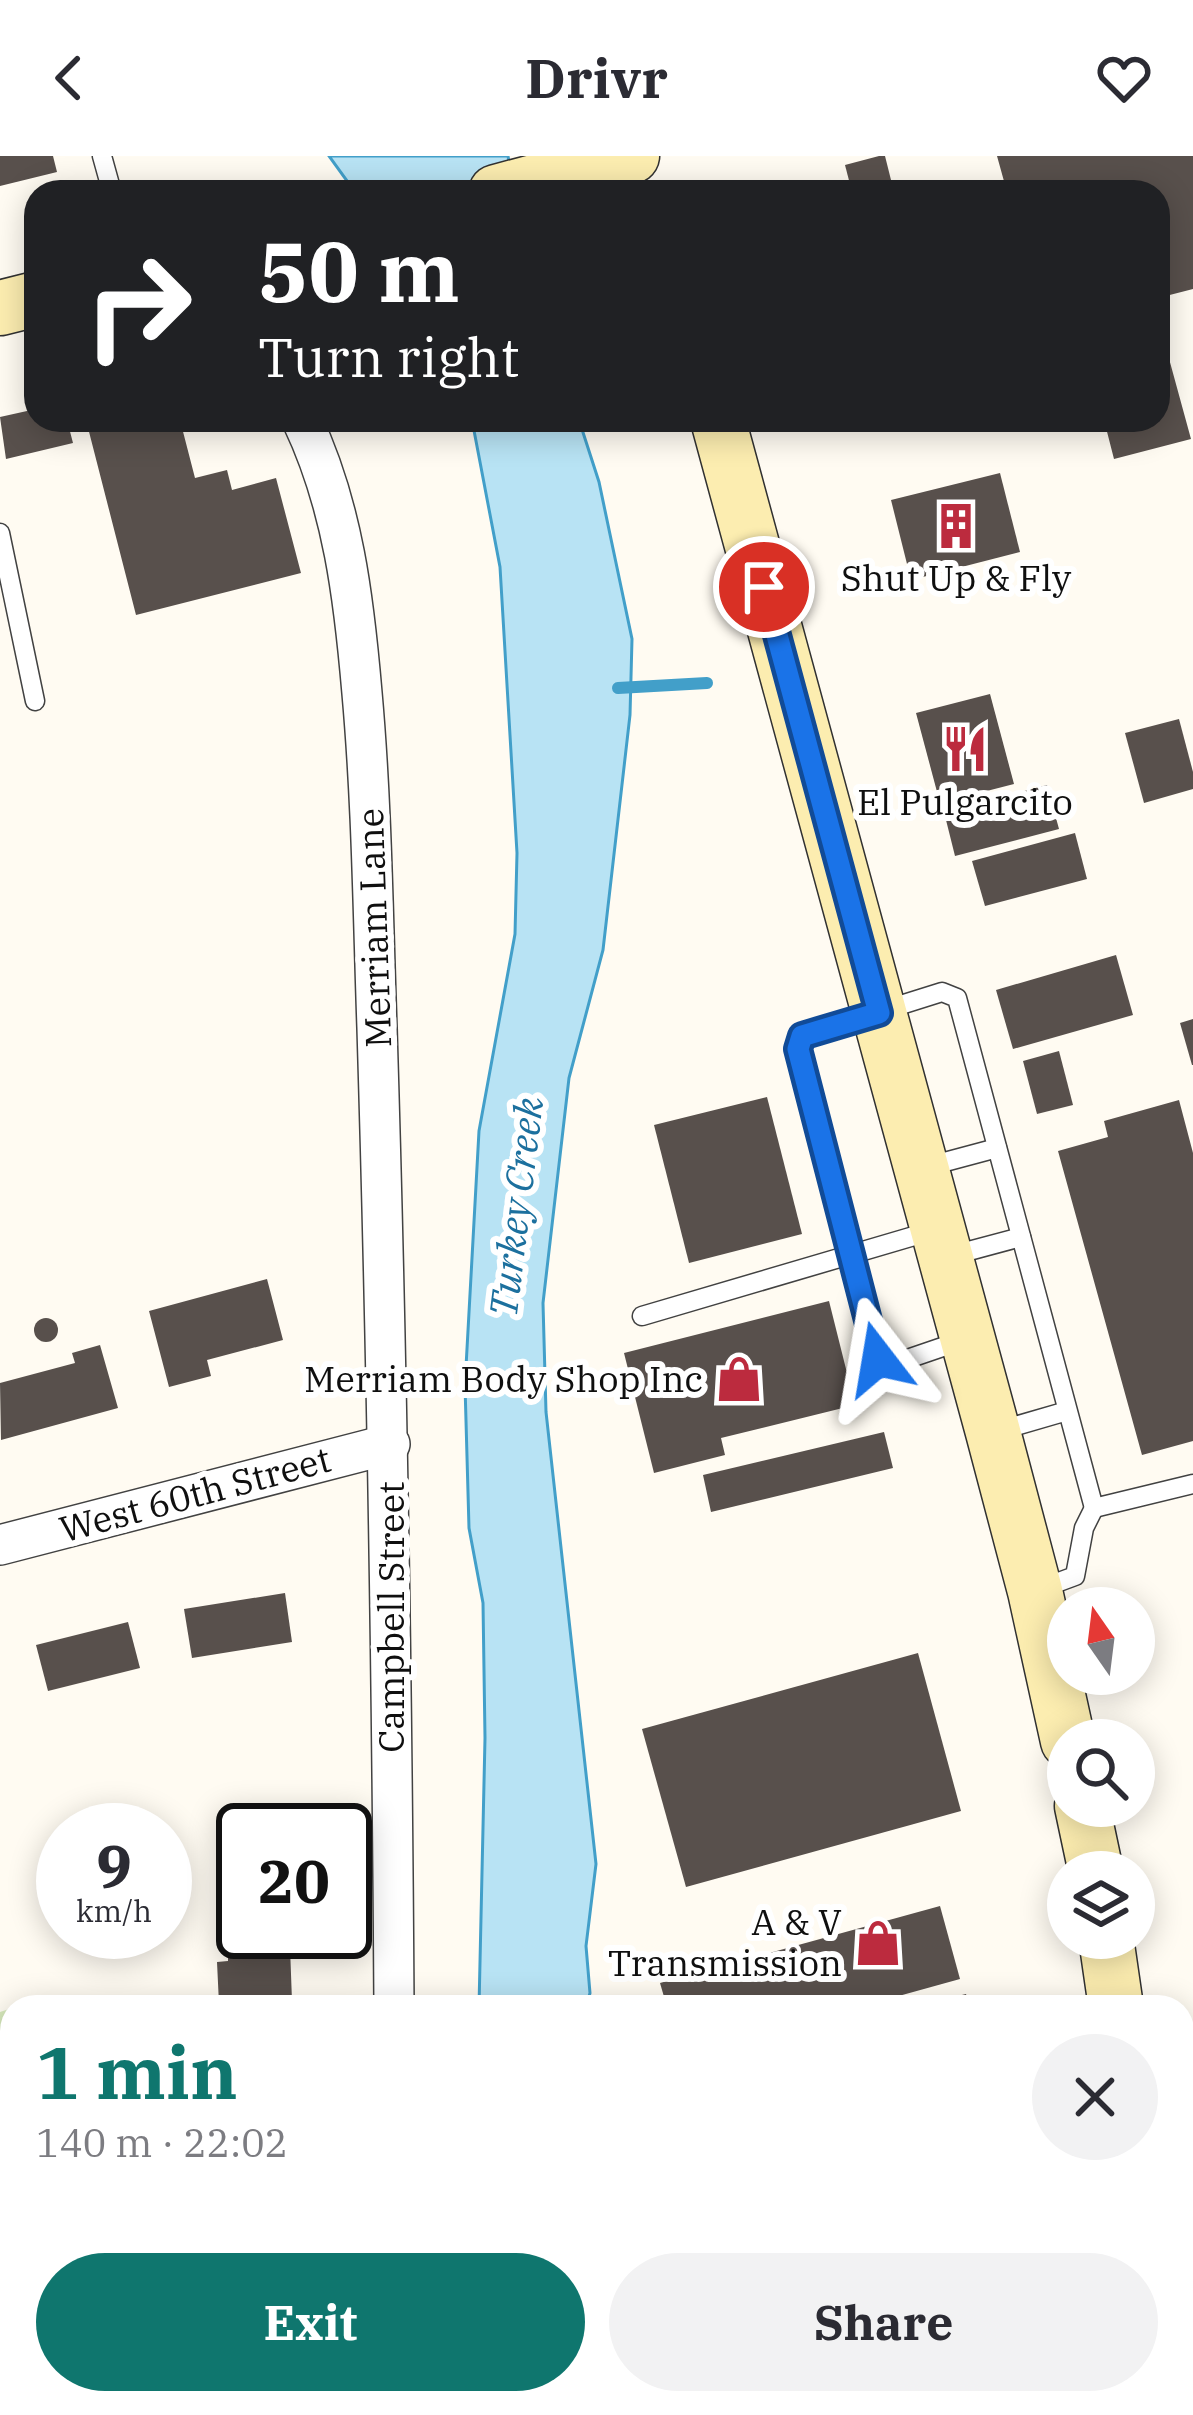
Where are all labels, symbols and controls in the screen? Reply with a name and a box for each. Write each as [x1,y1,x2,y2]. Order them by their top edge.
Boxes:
text: Drivr [525,43,668,113]
icon: back [36,45,102,111]
icon: heart [1091,45,1157,111]
text: 50 m [258,216,460,325]
icon: right [60,228,216,384]
text: Turn right [258,322,520,392]
building icon: Shut Up & Fly [931,501,981,551]
pin [713,536,815,638]
icon: arrive [731,554,797,620]
place label: Shut Up & Fly [841,554,1072,601]
restaurant icon: El Pulgarcito [940,724,990,774]
place label: El Pulgarcito [857,778,1073,825]
street label: Merriam Lane [346,807,401,1049]
water label: Turkey Creek [477,1094,554,1320]
position arrow [815,1296,941,1422]
shop icon: Merriam Body Shop Inc [714,1354,764,1404]
place label: Merriam Body Shop Inc [304,1355,703,1402]
street label: West 60th Street [54,1435,336,1552]
street label: Campbell Street [367,1481,414,1753]
north arrow [1047,1587,1155,1695]
map controls [1047,1587,1155,1959]
button: search [1047,1719,1155,1827]
speed limit sign: 20 [216,1803,372,1959]
text: 9 [96,1826,132,1905]
button: layers [1047,1851,1155,1959]
text: km/h [76,1891,152,1930]
place label: A & V Transmission [608,1898,842,1986]
shop icon: A & V Transmission [853,1918,903,1968]
text: 1 min [36,2025,238,2119]
button: close [1032,2034,1158,2160]
text: 140 m · 22:02 [36,2117,288,2168]
button: Exit [36,2253,585,2391]
button: Share [609,2253,1158,2391]

